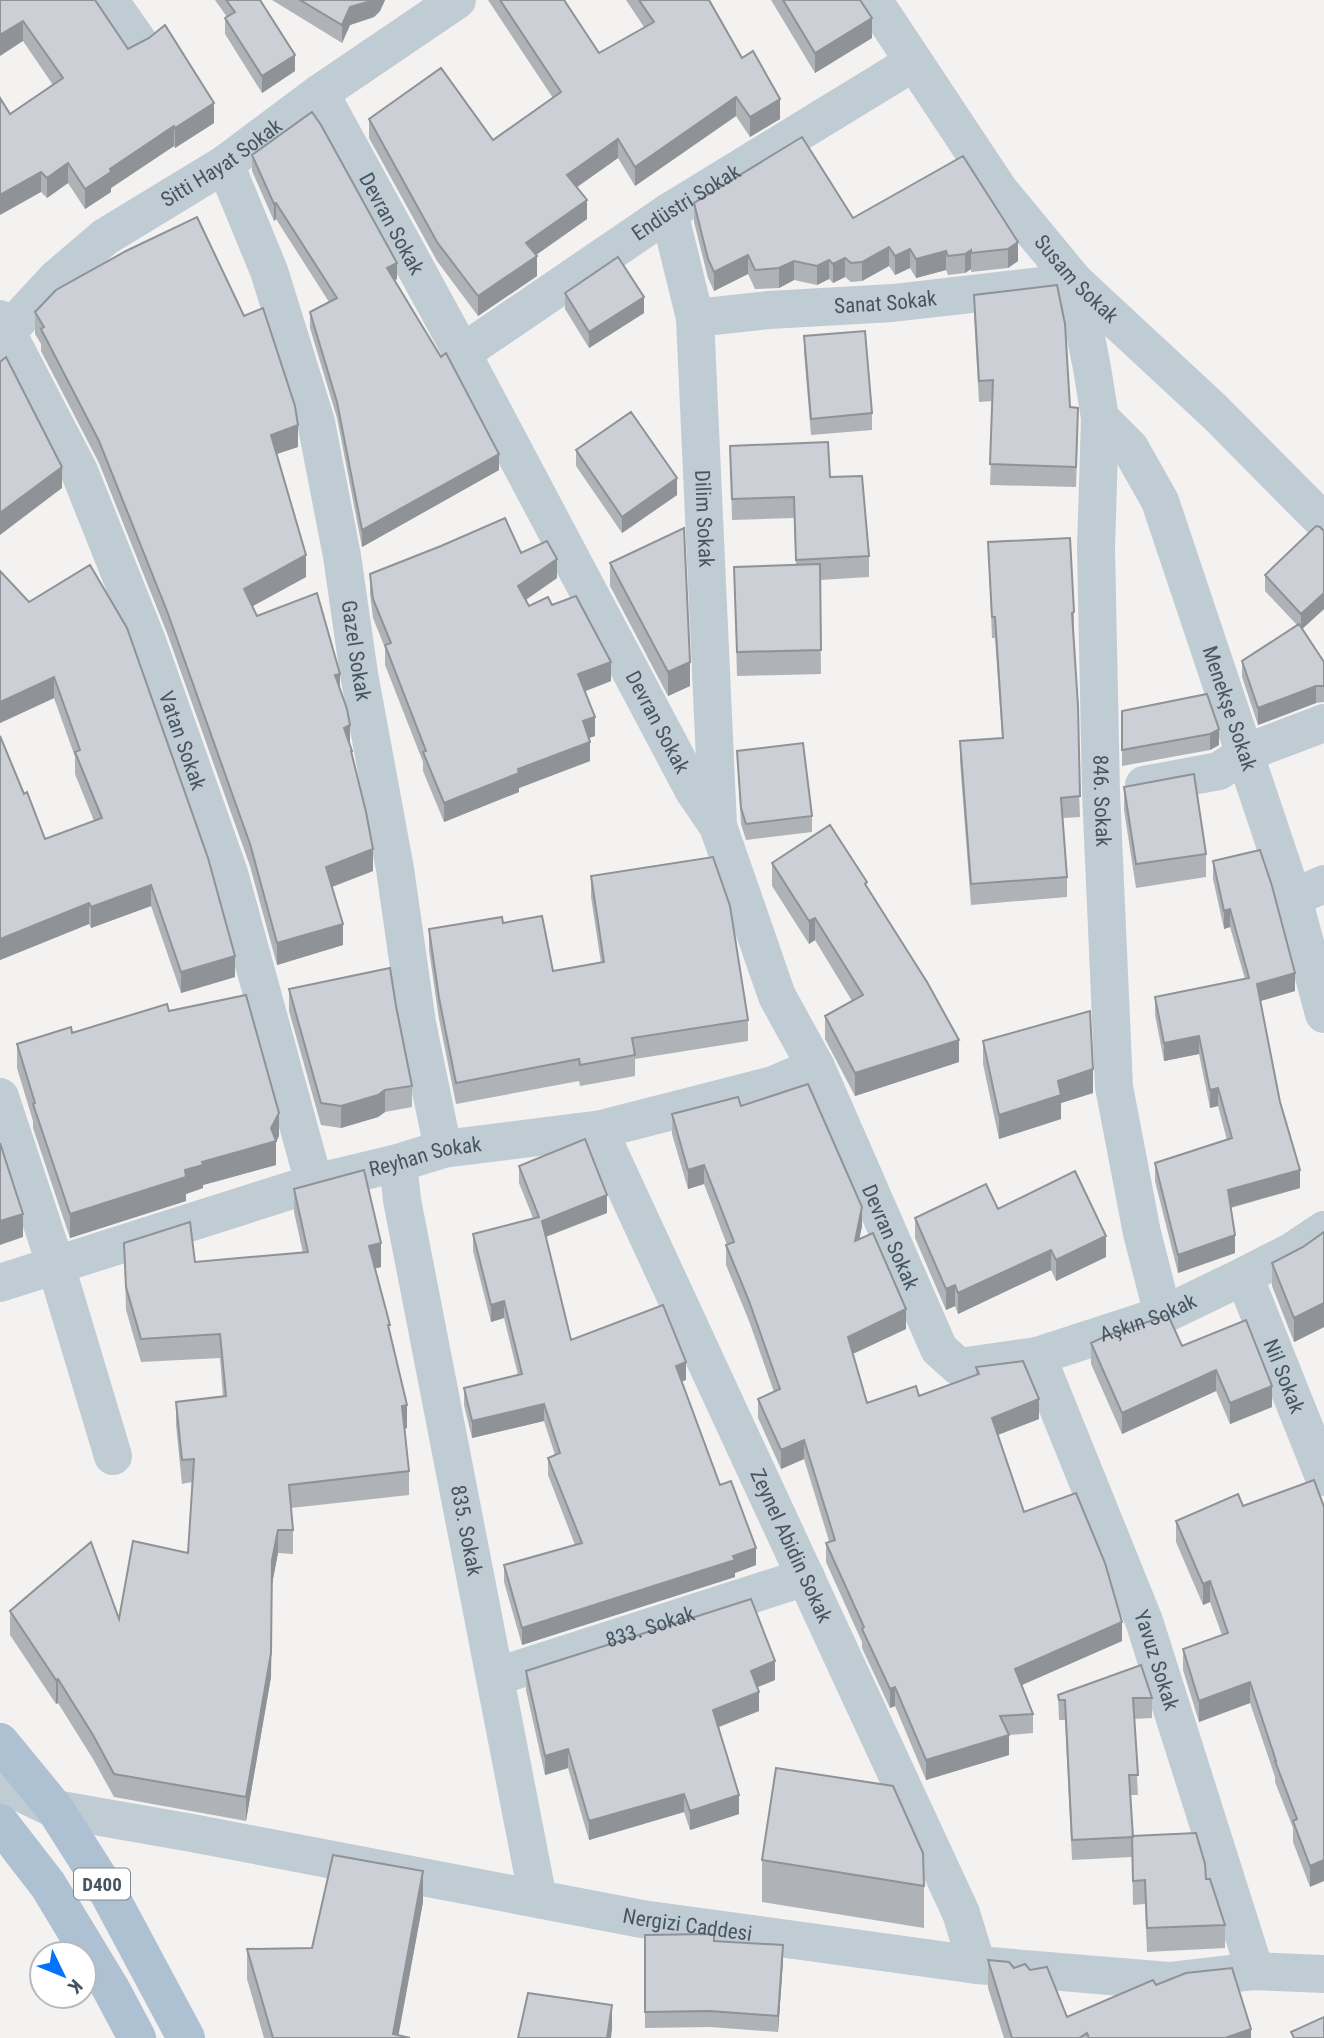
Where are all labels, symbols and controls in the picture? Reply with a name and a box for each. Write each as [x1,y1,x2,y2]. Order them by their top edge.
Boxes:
street label: Sitti Hayat Sokak [157,113,287,212]
street label: Endüstri Sokak [627,159,745,246]
street label: Devran Sokak [354,169,429,279]
street label: Susam Sokak [1029,230,1124,328]
street label: Sanat Sokak [833,286,938,318]
street label: Dilim Sokak [690,469,718,568]
street label: Gazel Sokak [337,599,376,703]
street label: Menekşe Sokak [1197,643,1262,774]
street label: Devran Sokak [621,667,695,778]
street label: Vatan Sokak [154,688,211,794]
street label: 846. Sokak [1088,755,1115,848]
street label: Reyhan Sokak [366,1132,483,1182]
street label: Devran Sokak [857,1181,924,1294]
street label: Aşkın Sokak [1097,1288,1201,1347]
street label: Nil Sokak [1258,1336,1310,1417]
street label: Zeynel Abidin Sokak [745,1465,837,1627]
street label: 835. Sokak [446,1483,487,1579]
street label: 833. Sokak [603,1601,698,1653]
street label: Yavuz Sokak [1129,1607,1184,1714]
road number: D400 [74,1868,130,1900]
street label: Nergizi Caddesi [621,1904,754,1946]
north arrow [28,1940,98,2010]
text: K [63,1975,87,1998]

